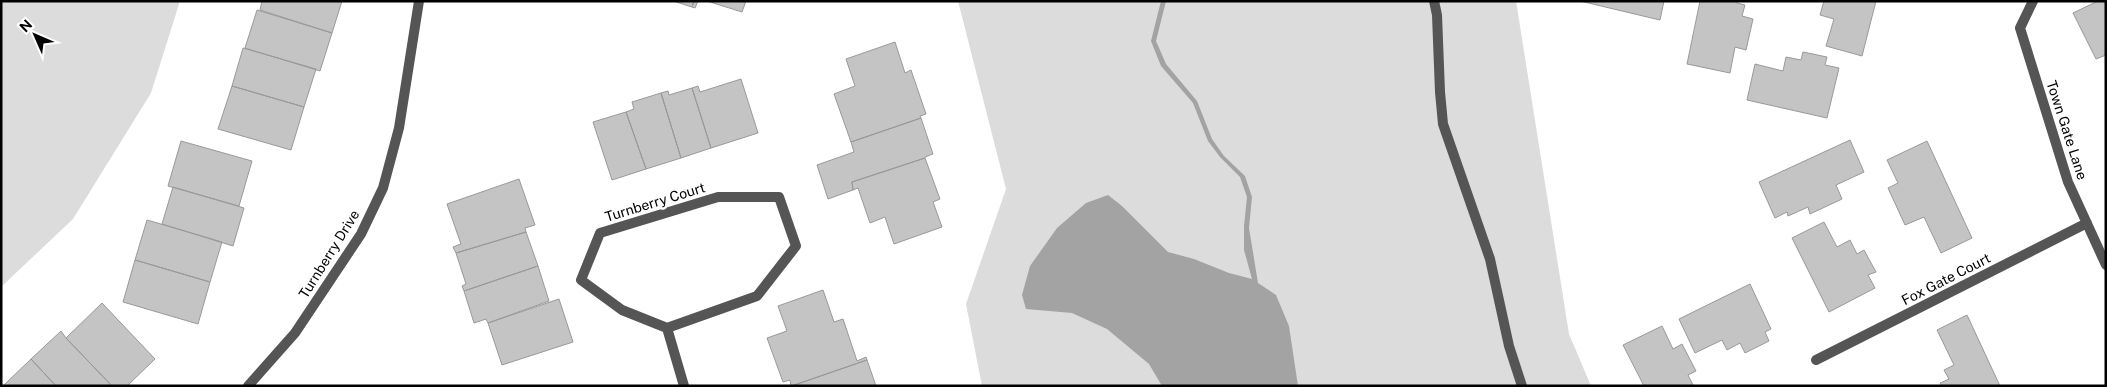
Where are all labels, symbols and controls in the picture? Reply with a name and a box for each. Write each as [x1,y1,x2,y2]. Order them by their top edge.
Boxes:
north arrow [10,10,60,60]
text: N [16,16,35,35]
street label: Town Gate Lane [2043,78,2091,182]
street label: Turnberry Court [603,179,707,225]
street label: Turnberry Drive [295,207,363,301]
street label: Fox Gate Court [1899,250,1993,308]

